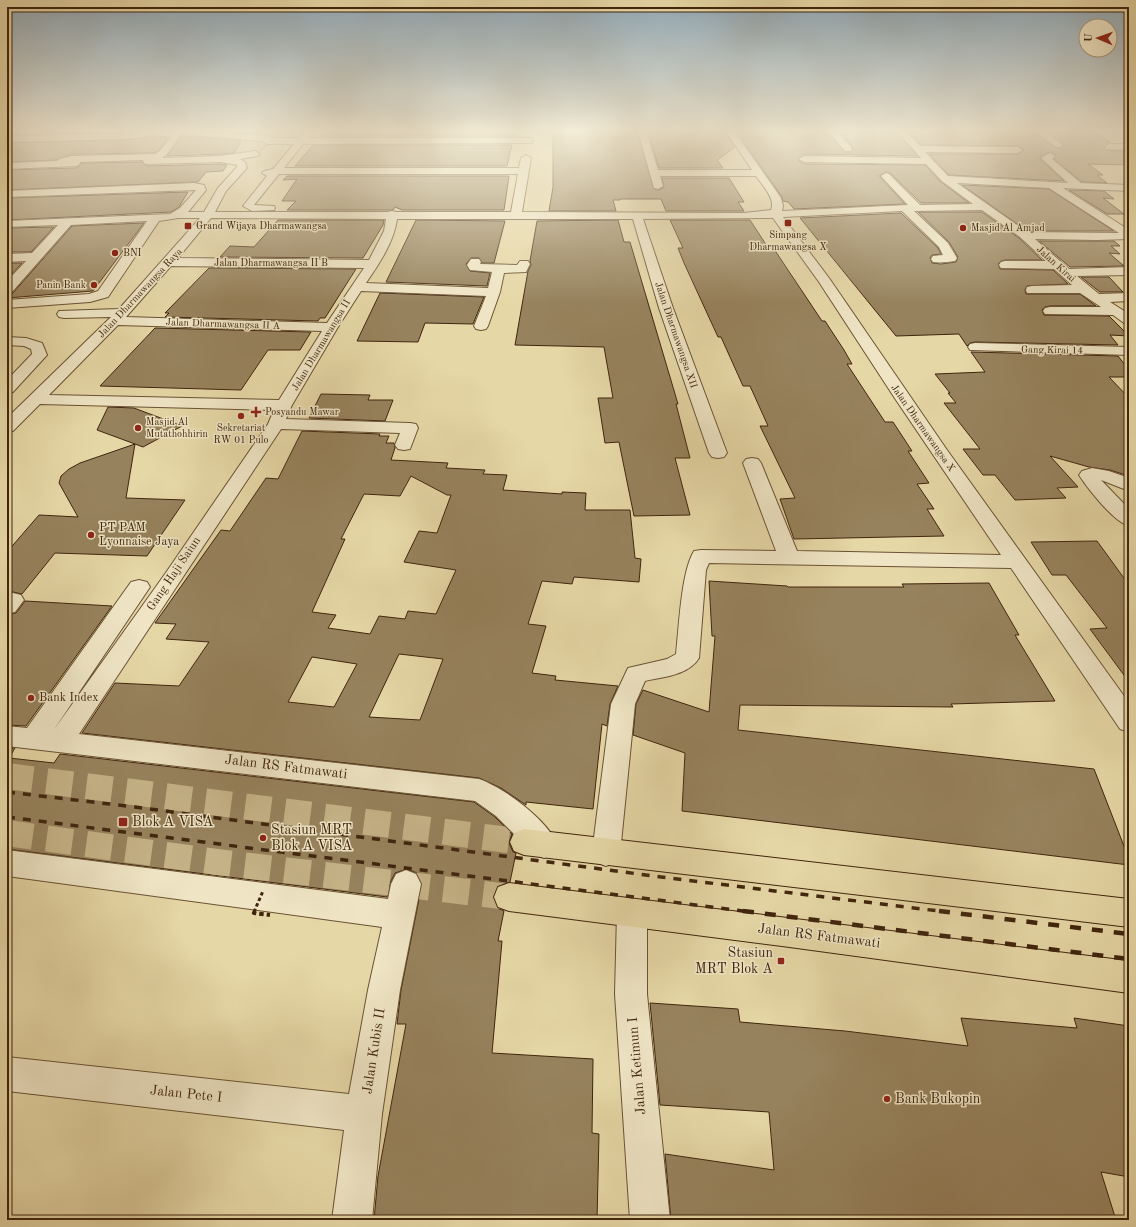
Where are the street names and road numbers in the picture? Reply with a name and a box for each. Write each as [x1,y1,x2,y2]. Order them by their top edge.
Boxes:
street label: Jalan Kirai [1035,244,1077,284]
street label: Jalan Dharmawangsa Raya [96,246,184,340]
street label: Jalan Dharmawangsa II B [214,258,328,268]
street label: Jalan Dharmawangsa XII [653,281,699,390]
street label: Jalan Dharmawangsa II [290,298,352,392]
street label: Jalan Dharmawangsa II A [166,317,281,331]
street label: Gang Kirai 14 [1021,344,1083,356]
street label: Jalan Dharmawangsa X [889,383,957,474]
street label: Gang Haji Saiun [145,534,203,613]
street label: Jalan RS Fatmawati [224,753,348,781]
street label: Jalan RS Fatmawati [757,922,881,950]
street label: Jalan Kubis II [360,1007,388,1095]
street label: Jalan Ketimun I [626,1017,648,1115]
street label: Jalan Pete I [149,1083,223,1105]

